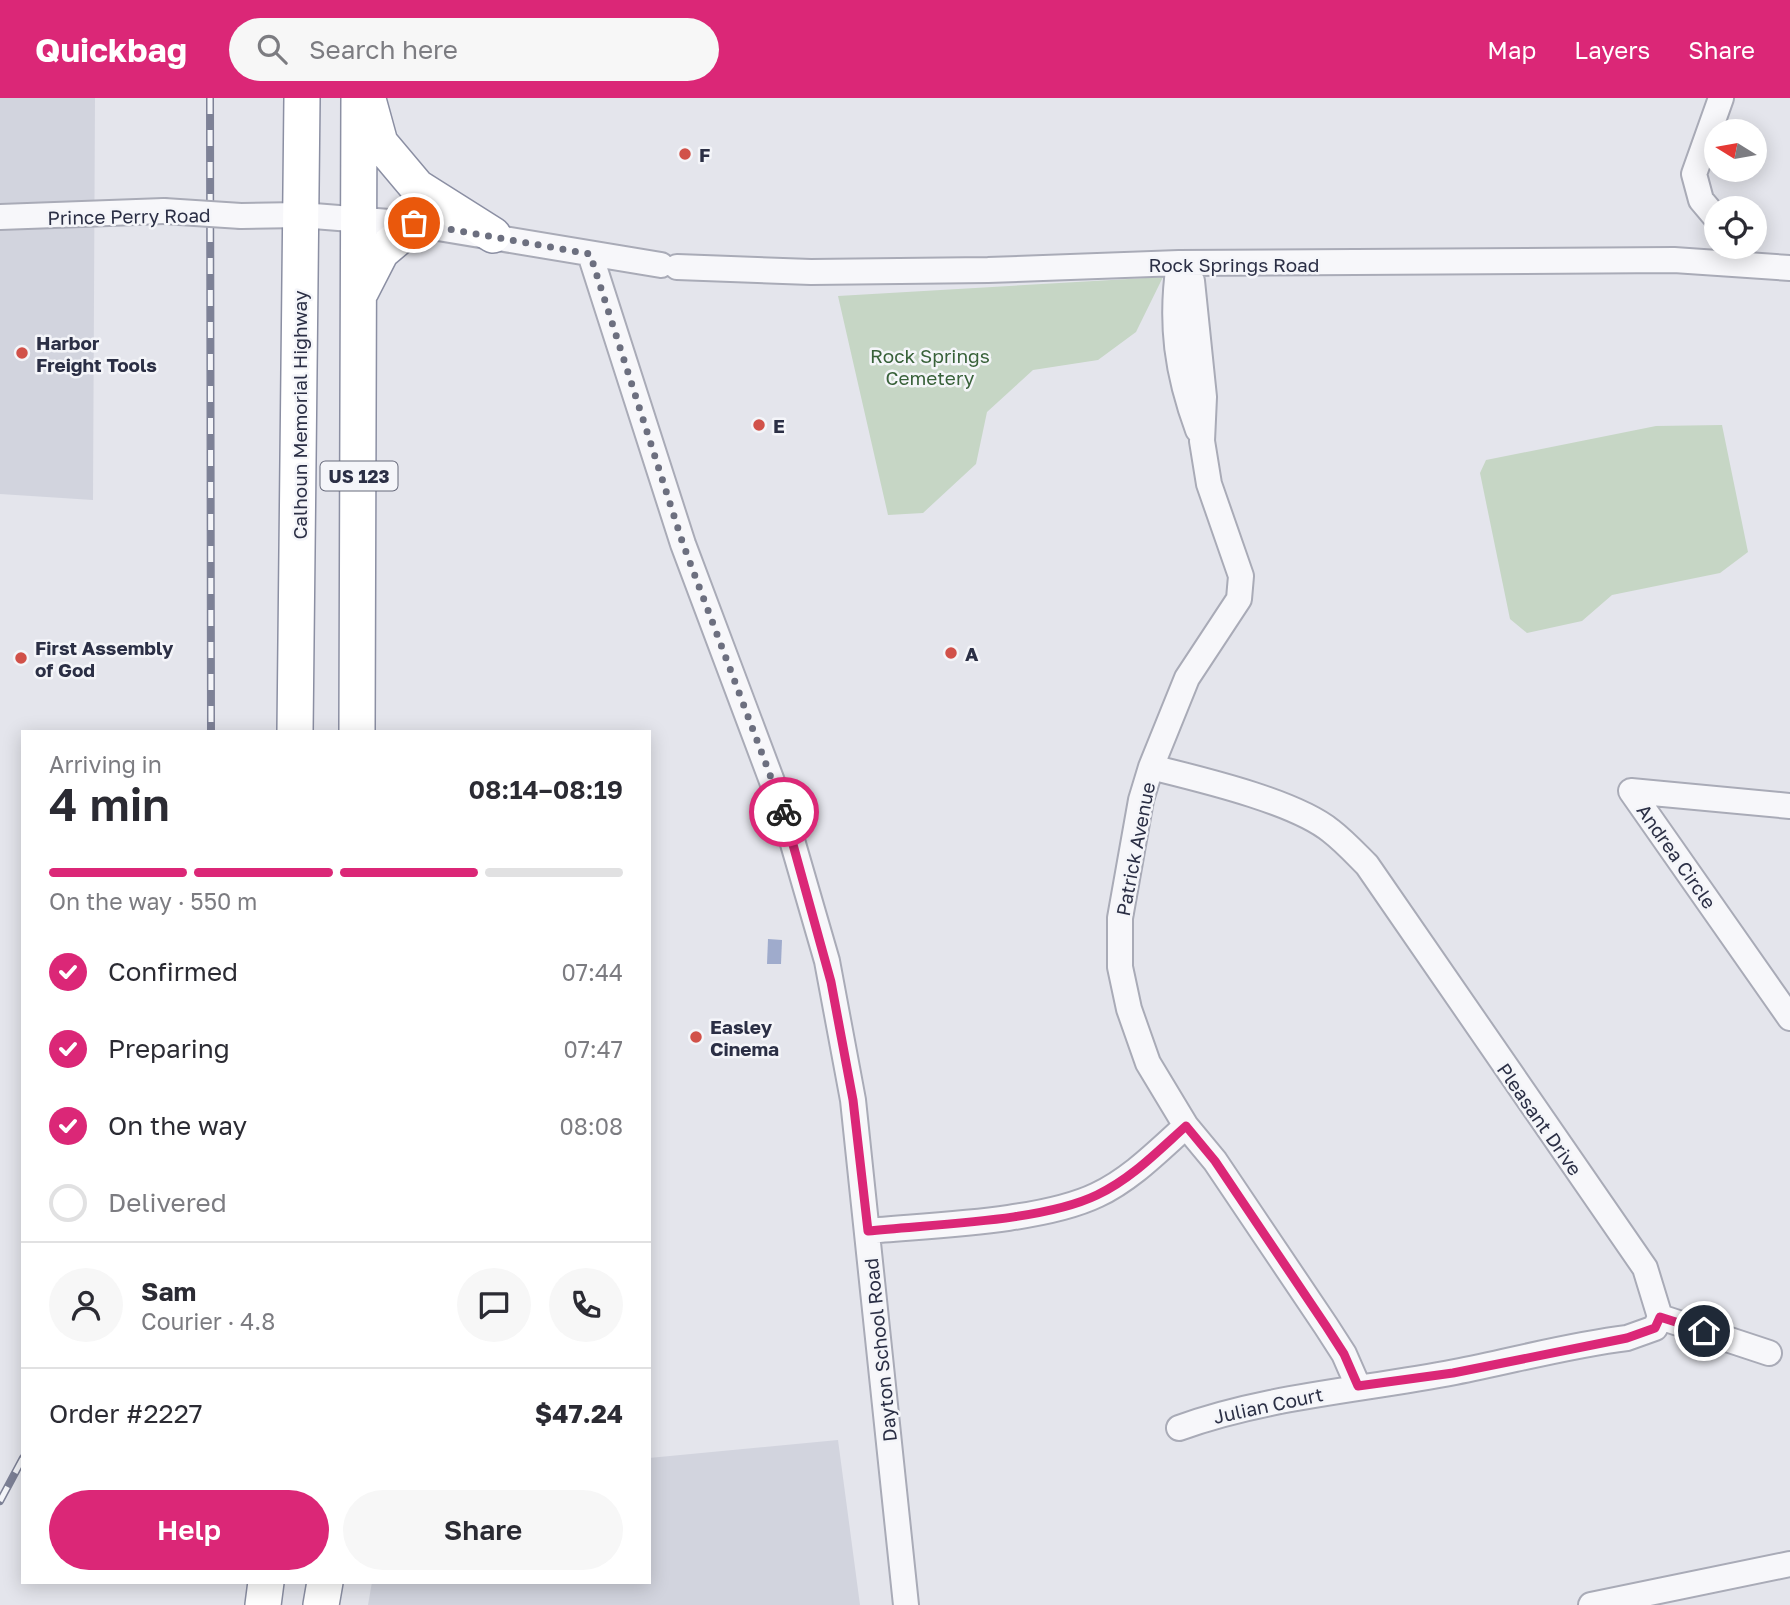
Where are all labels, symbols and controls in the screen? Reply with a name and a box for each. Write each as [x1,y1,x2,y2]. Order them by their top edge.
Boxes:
search box [229,18,719,81]
text: Quickbag [35,30,187,69]
icon: search [253,30,291,68]
text: Search here [309,34,458,65]
text: Map [1487,35,1536,64]
text: Layers [1574,35,1650,64]
text: Share [1688,35,1755,64]
north arrow [1704,119,1768,182]
map controls [1704,119,1767,259]
place label: F [699,143,710,166]
marker: F [677,146,693,162]
pin [384,193,444,253]
button: locate [1704,196,1767,259]
street label: Prince Perry Road [47,203,211,229]
icon: bag [395,204,433,242]
street label: Rock Springs Road [1148,253,1320,276]
street label: Calhoun Memorial Highway [288,290,311,540]
place label: Harbor Freight Tools [36,331,157,376]
park label: Rock Springs Cemetery [870,344,990,389]
marker: Harbor Freight Tools [14,345,30,361]
place label: E [773,414,785,437]
marker: E [751,417,767,433]
road number: US 123 [320,462,398,490]
place label: First Assembly of God [35,636,174,681]
place label: A [965,642,979,665]
marker: A [943,645,959,661]
marker: First Assembly of God [13,650,29,666]
text: Arriving in [49,750,162,778]
text: 08:14–08:19 [468,774,623,805]
text: 4 min [49,776,170,831]
courier [749,777,819,847]
street label: Patrick Avenue [1111,780,1159,918]
icon: bike [765,793,803,831]
street label: Andrea Circle [1632,799,1722,913]
text: On the way · 550 m [49,887,257,915]
icon: check [49,953,87,991]
text: Confirmed [108,956,238,987]
text: 07:44 [562,958,623,986]
place label: Easley Cinema [710,1015,779,1060]
marker: Easley Cinema [688,1029,704,1045]
icon: check [49,1030,87,1068]
text: Preparing [108,1033,230,1064]
text: 07:47 [563,1035,623,1063]
street label: Pleasant Drive [1493,1058,1587,1180]
icon: check [49,1107,87,1145]
text: On the way [108,1110,247,1141]
text: 08:08 [560,1112,623,1140]
text: Delivered [108,1187,227,1218]
street label: Dayton School Road [859,1257,901,1443]
button: person [49,1268,123,1342]
button: chat [457,1268,531,1342]
button: phone [549,1268,623,1342]
text: Sam [141,1276,196,1307]
pin [1674,1301,1734,1361]
text: Courier · 4.8 [141,1307,275,1335]
icon: home [1685,1312,1723,1350]
street label: Julian Court [1211,1382,1325,1428]
text: Order #2227 [49,1398,203,1429]
text: $47.24 [535,1398,623,1429]
button: Help [49,1490,329,1570]
button: Share [343,1490,623,1570]

